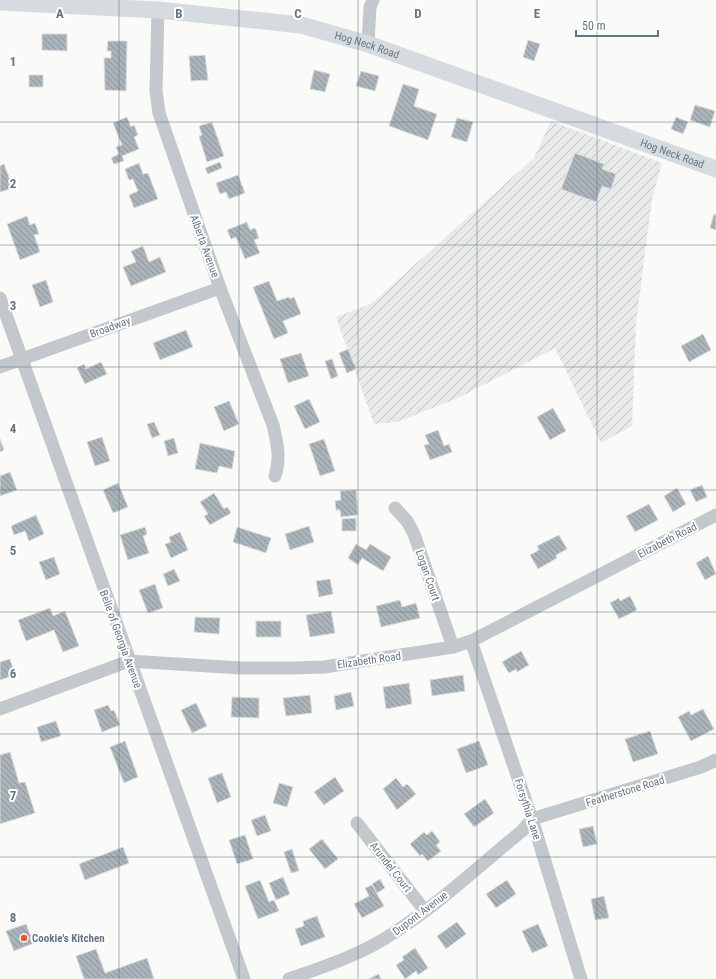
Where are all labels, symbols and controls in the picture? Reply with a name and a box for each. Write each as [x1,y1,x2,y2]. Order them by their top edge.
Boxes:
text: A [56,6,64,21]
text: B [175,6,183,21]
text: C [294,6,302,21]
text: D [414,6,422,21]
text: E [534,6,541,21]
scale bar [576,12,658,38]
text: 50 m [582,19,606,33]
street label: Hog Neck Road [333,29,401,62]
text: 1 [10,54,16,69]
street label: Hog Neck Road [638,136,706,171]
text: 2 [10,176,17,191]
street label: Alberta Avenue [187,213,222,279]
text: 3 [10,298,16,313]
street label: Broadway [88,314,133,341]
text: 4 [10,421,17,436]
street label: Elizabeth Road [636,520,699,561]
text: 5 [10,543,17,558]
street label: Logan Court [413,548,442,602]
street label: Belle of Georgia Avenue [97,588,144,690]
street label: Elizabeth Road [336,650,402,671]
text: 6 [10,666,17,681]
street label: Featherstone Road [584,773,666,810]
street label: Forsythia Lane [512,777,544,841]
text: 7 [10,788,17,803]
street label: Arundel Court [367,840,414,895]
street label: Dupont Avenue [390,889,450,938]
text: 8 [10,910,16,925]
place label: Cookie's Kitchen [32,932,105,945]
marker: Cookie's Kitchen [19,933,29,943]

